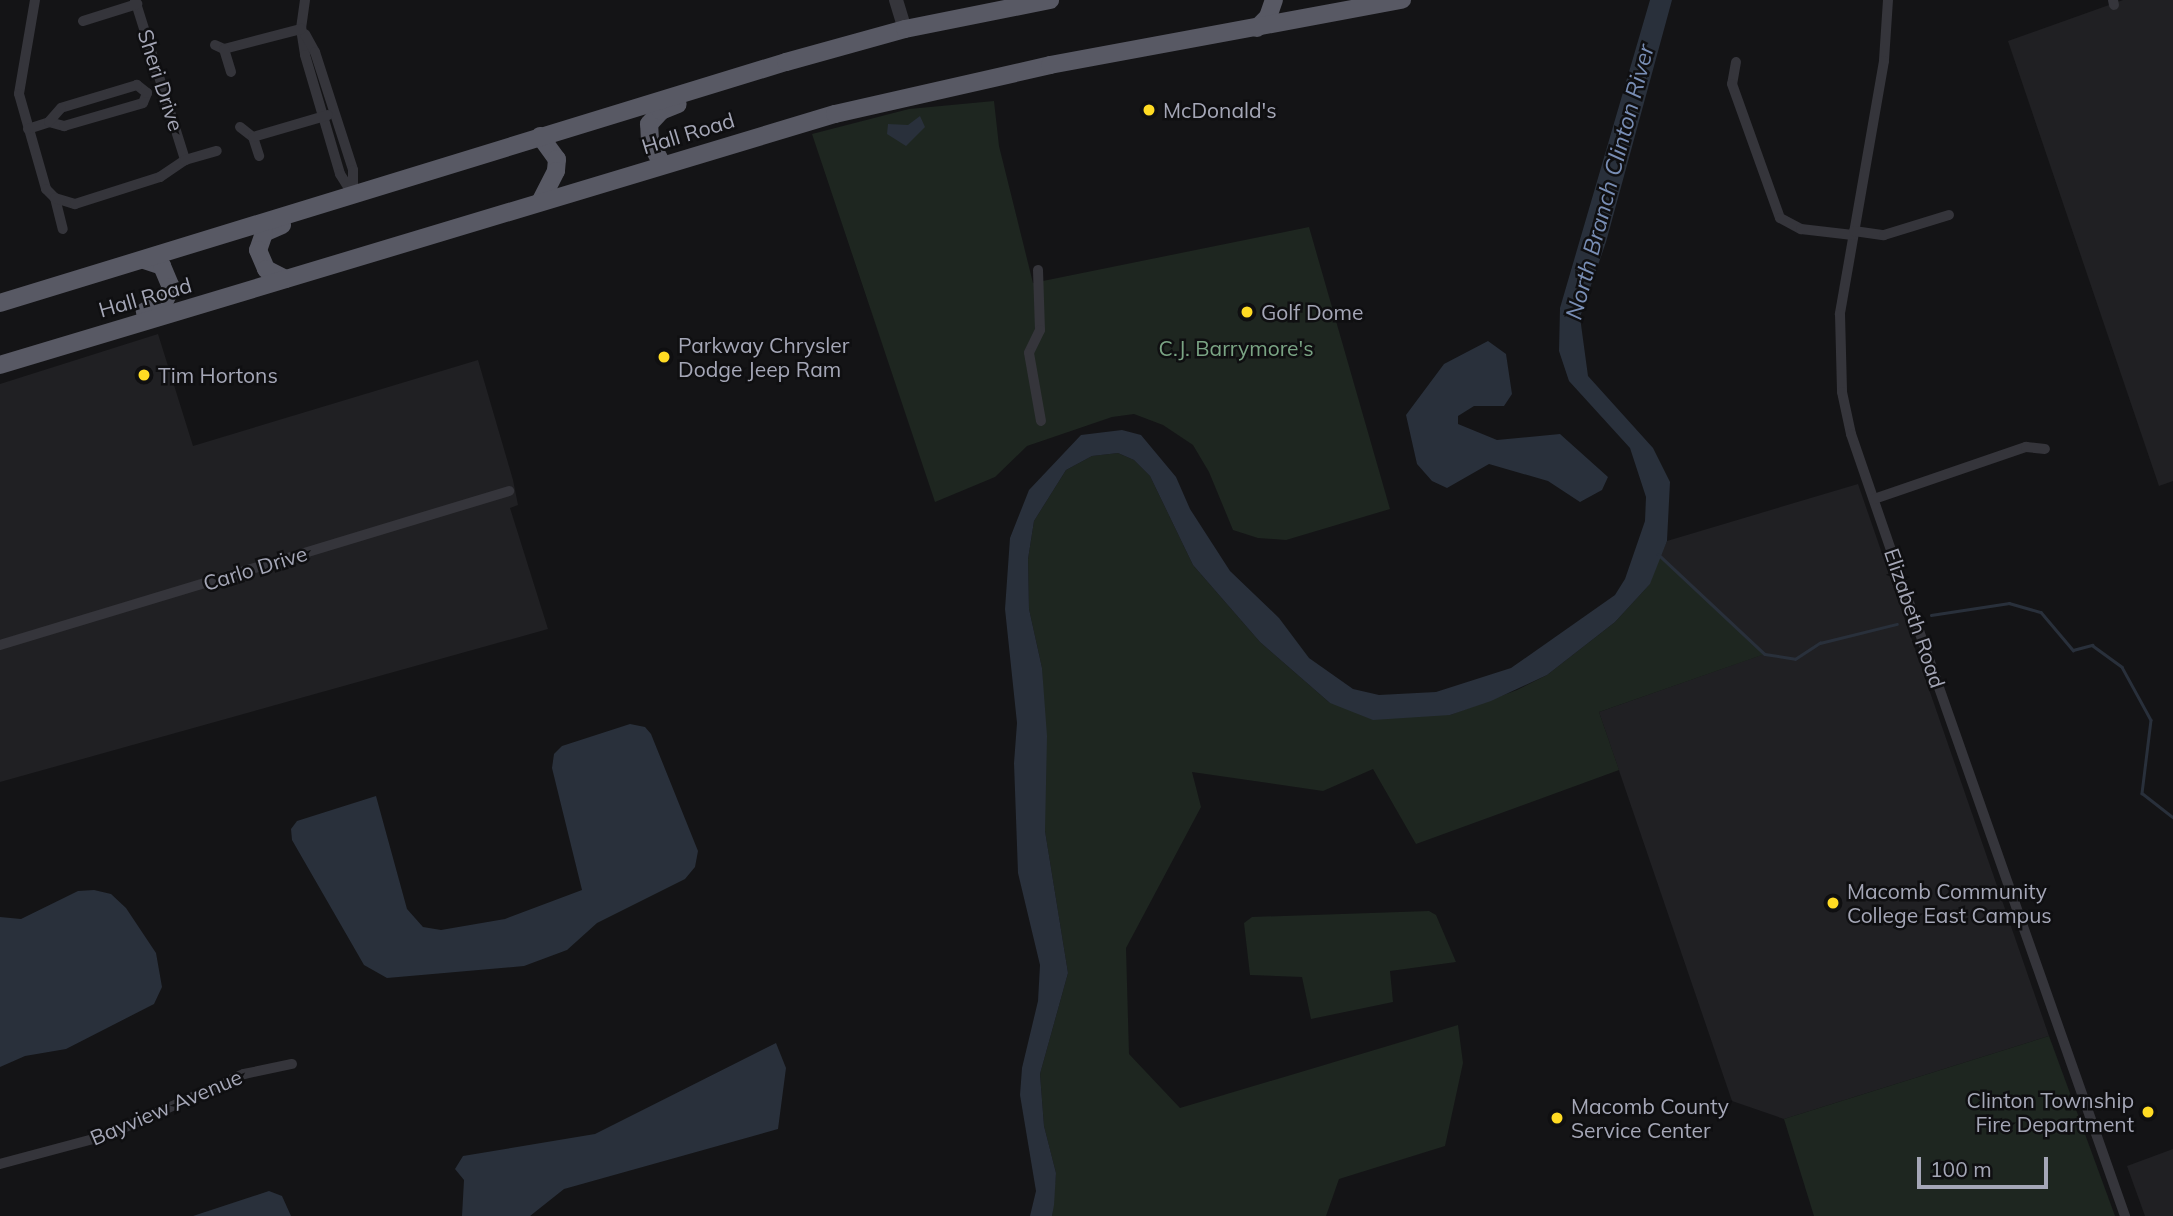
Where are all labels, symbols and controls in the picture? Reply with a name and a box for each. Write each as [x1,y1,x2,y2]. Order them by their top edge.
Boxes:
street label: Sheri Drive [133,26,189,134]
water label: North Branch Clinton River [1560,41,1660,323]
place label: McDonald's [1163,97,1277,123]
marker: McDonald's [1141,102,1157,118]
street label: Hall Road [639,107,737,159]
street label: Hall Road [96,272,194,322]
place label: Golf Dome [1261,299,1363,325]
marker: Golf Dome [1239,304,1255,320]
place label: Parkway Chrysler Dodge Jeep Ram [678,332,849,382]
park label: C.J. Barrymore's [1158,335,1314,361]
marker: Parkway Chrysler Dodge Jeep Ram [656,349,672,365]
place label: Tim Hortons [158,362,278,388]
marker: Tim Hortons [136,367,152,383]
street label: Carlo Drive [200,540,310,596]
street label: Elizabeth Road [1879,545,1951,691]
place label: Macomb Community College East Campus [1847,878,2052,928]
marker: Macomb Community College East Campus [1825,895,1841,911]
street label: Bayview Avenue [86,1064,246,1150]
place label: Clinton Township Fire Department [1967,1087,2134,1137]
place label: Macomb County Service Center [1571,1093,1729,1143]
marker: Clinton Township Fire Department [2140,1104,2156,1120]
marker: Macomb County Service Center [1549,1110,1565,1126]
scale bar [1921,1142,2052,1186]
text: 100 m [1930,1156,1992,1182]

